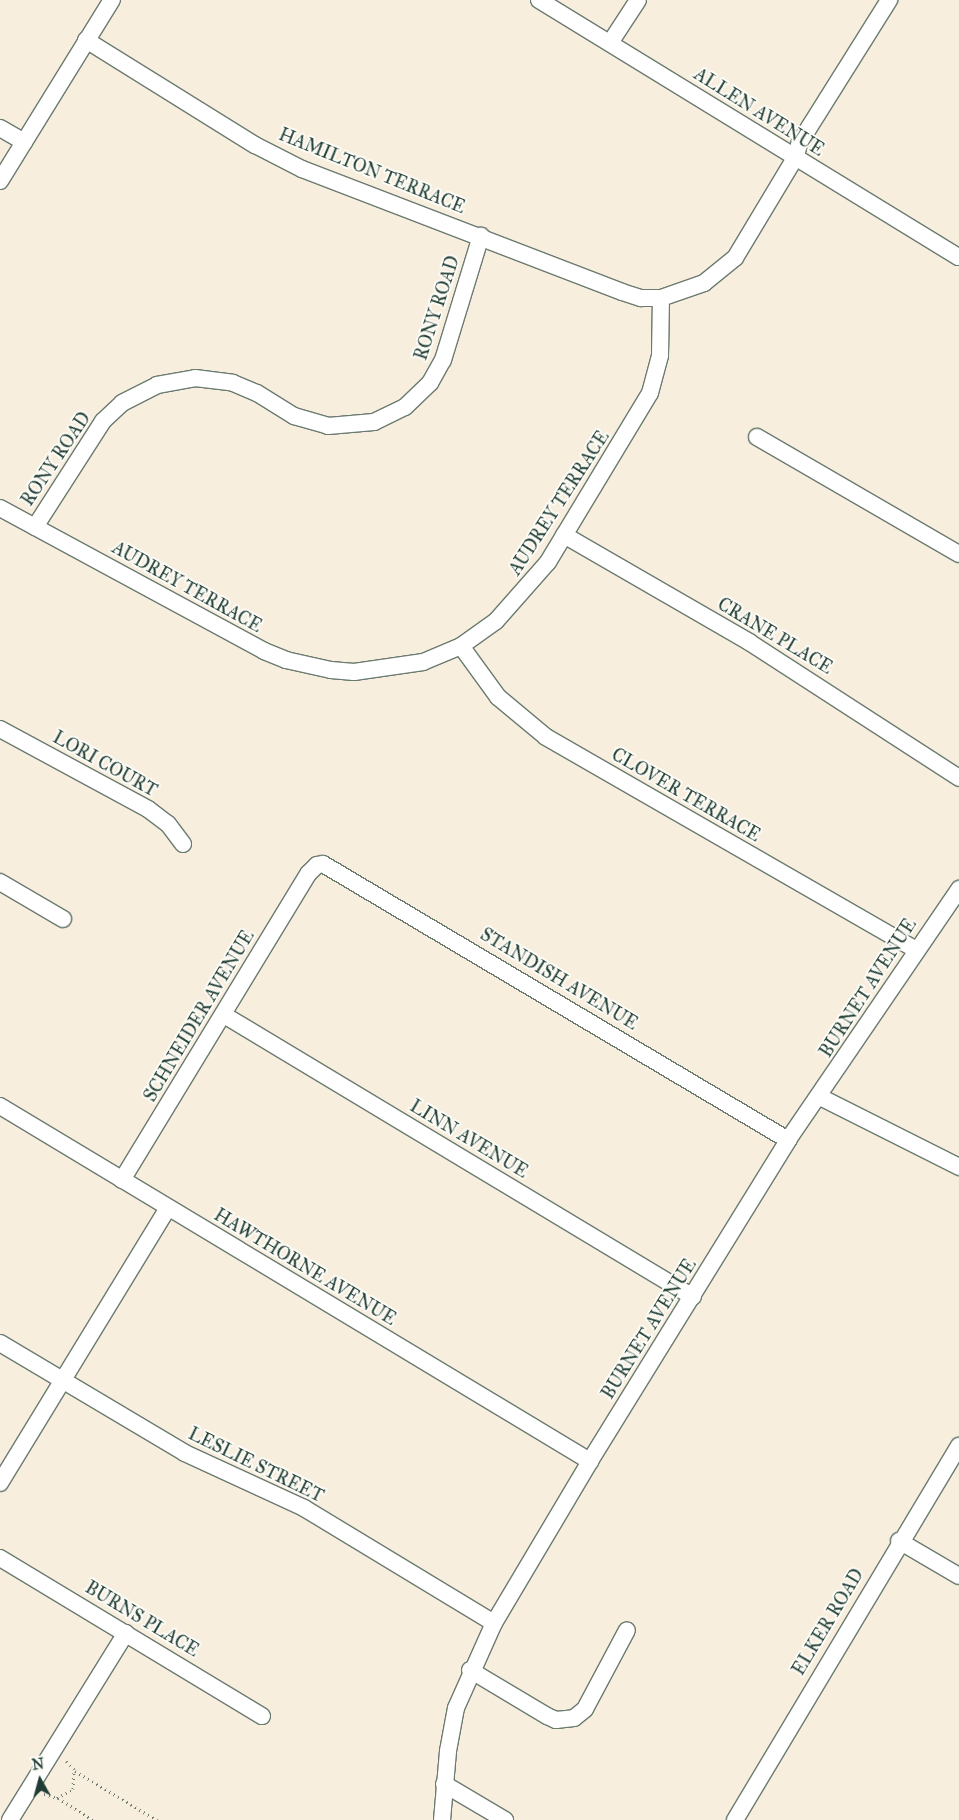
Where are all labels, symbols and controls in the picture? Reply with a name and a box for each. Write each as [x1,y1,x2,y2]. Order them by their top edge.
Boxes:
street label: ALLEN AVENUE [690,63,828,161]
street label: HAMILTON TERRACE [276,124,468,218]
street label: RONY ROAD [410,253,464,363]
street label: RONY ROAD [17,408,95,510]
street label: AUDREY TERRACE [504,427,614,579]
street label: AUDREY TERRACE [108,537,266,637]
street label: CRANE PLACE [714,593,836,679]
street label: LORI COURT [49,726,161,802]
street label: CLOVER TERRACE [608,744,764,846]
street label: BURNET AVENUE [815,914,921,1062]
street label: STANDISH AVENUE [476,923,642,1035]
street label: SCHNEIDER AVENUE [139,926,259,1106]
street label: LINN AVENUE [406,1095,532,1183]
street label: HAWTHORNE AVENUE [210,1204,400,1330]
street label: BURNET AVENUE [597,1255,701,1403]
street label: LESLIE STREET [185,1423,327,1507]
street label: ELKER ROAD [788,1565,868,1679]
street label: BURNS PLACE [81,1577,203,1661]
north arrow [15,1755,65,1805]
text: N [31,1755,45,1774]

